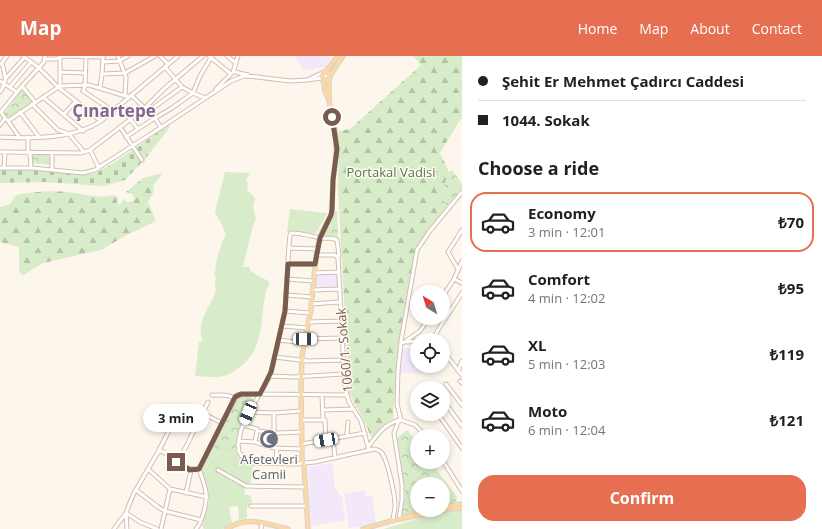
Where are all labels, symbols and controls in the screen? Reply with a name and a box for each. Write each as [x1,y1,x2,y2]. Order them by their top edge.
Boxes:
text: Map [20,15,61,41]
text: Home [578,19,617,38]
text: Map [639,19,668,38]
text: About [690,19,730,38]
text: Contact [752,19,802,38]
text: Şehit Er Mehmet Çadırcı Caddesi [502,71,744,91]
district label: Çınartepe [72,99,156,122]
route start [323,108,341,126]
text: 1044. Sokak [502,110,590,130]
text: Choose a ride [478,156,599,180]
park label: Portakal Vadisi [346,163,436,181]
text: Economy [528,203,596,223]
icon: car [480,204,516,240]
text: ₺70 [778,212,804,232]
text: 3 min · 12:01 [528,223,605,241]
text: Comfort [528,269,590,289]
icon: car [480,270,516,306]
text: ₺95 [778,278,804,298]
north arrow [410,285,450,325]
map controls [410,285,450,517]
text: 4 min · 12:02 [528,289,605,307]
street label: 1060/1. Sokak [331,307,357,393]
car [293,333,317,345]
button: locate [410,333,450,373]
text: XL [528,335,546,355]
icon: car [480,336,516,372]
text: ₺119 [770,344,804,364]
text: 5 min · 12:03 [528,355,605,373]
button: layers [410,381,450,421]
car [238,400,258,426]
text: Moto [528,401,567,421]
icon: car [480,402,516,438]
callout: 3 min [143,404,209,432]
text: 3 min [158,409,194,427]
text: ₺121 [770,410,804,430]
text: 6 min · 12:04 [528,421,605,439]
mosque icon: Afetevleri Camii [258,428,280,450]
button: + [410,429,450,469]
car [313,432,339,448]
place label: Afetevleri Camii [240,450,298,483]
route end [167,453,185,471]
button: Confirm [478,475,806,521]
button: − [410,477,450,517]

